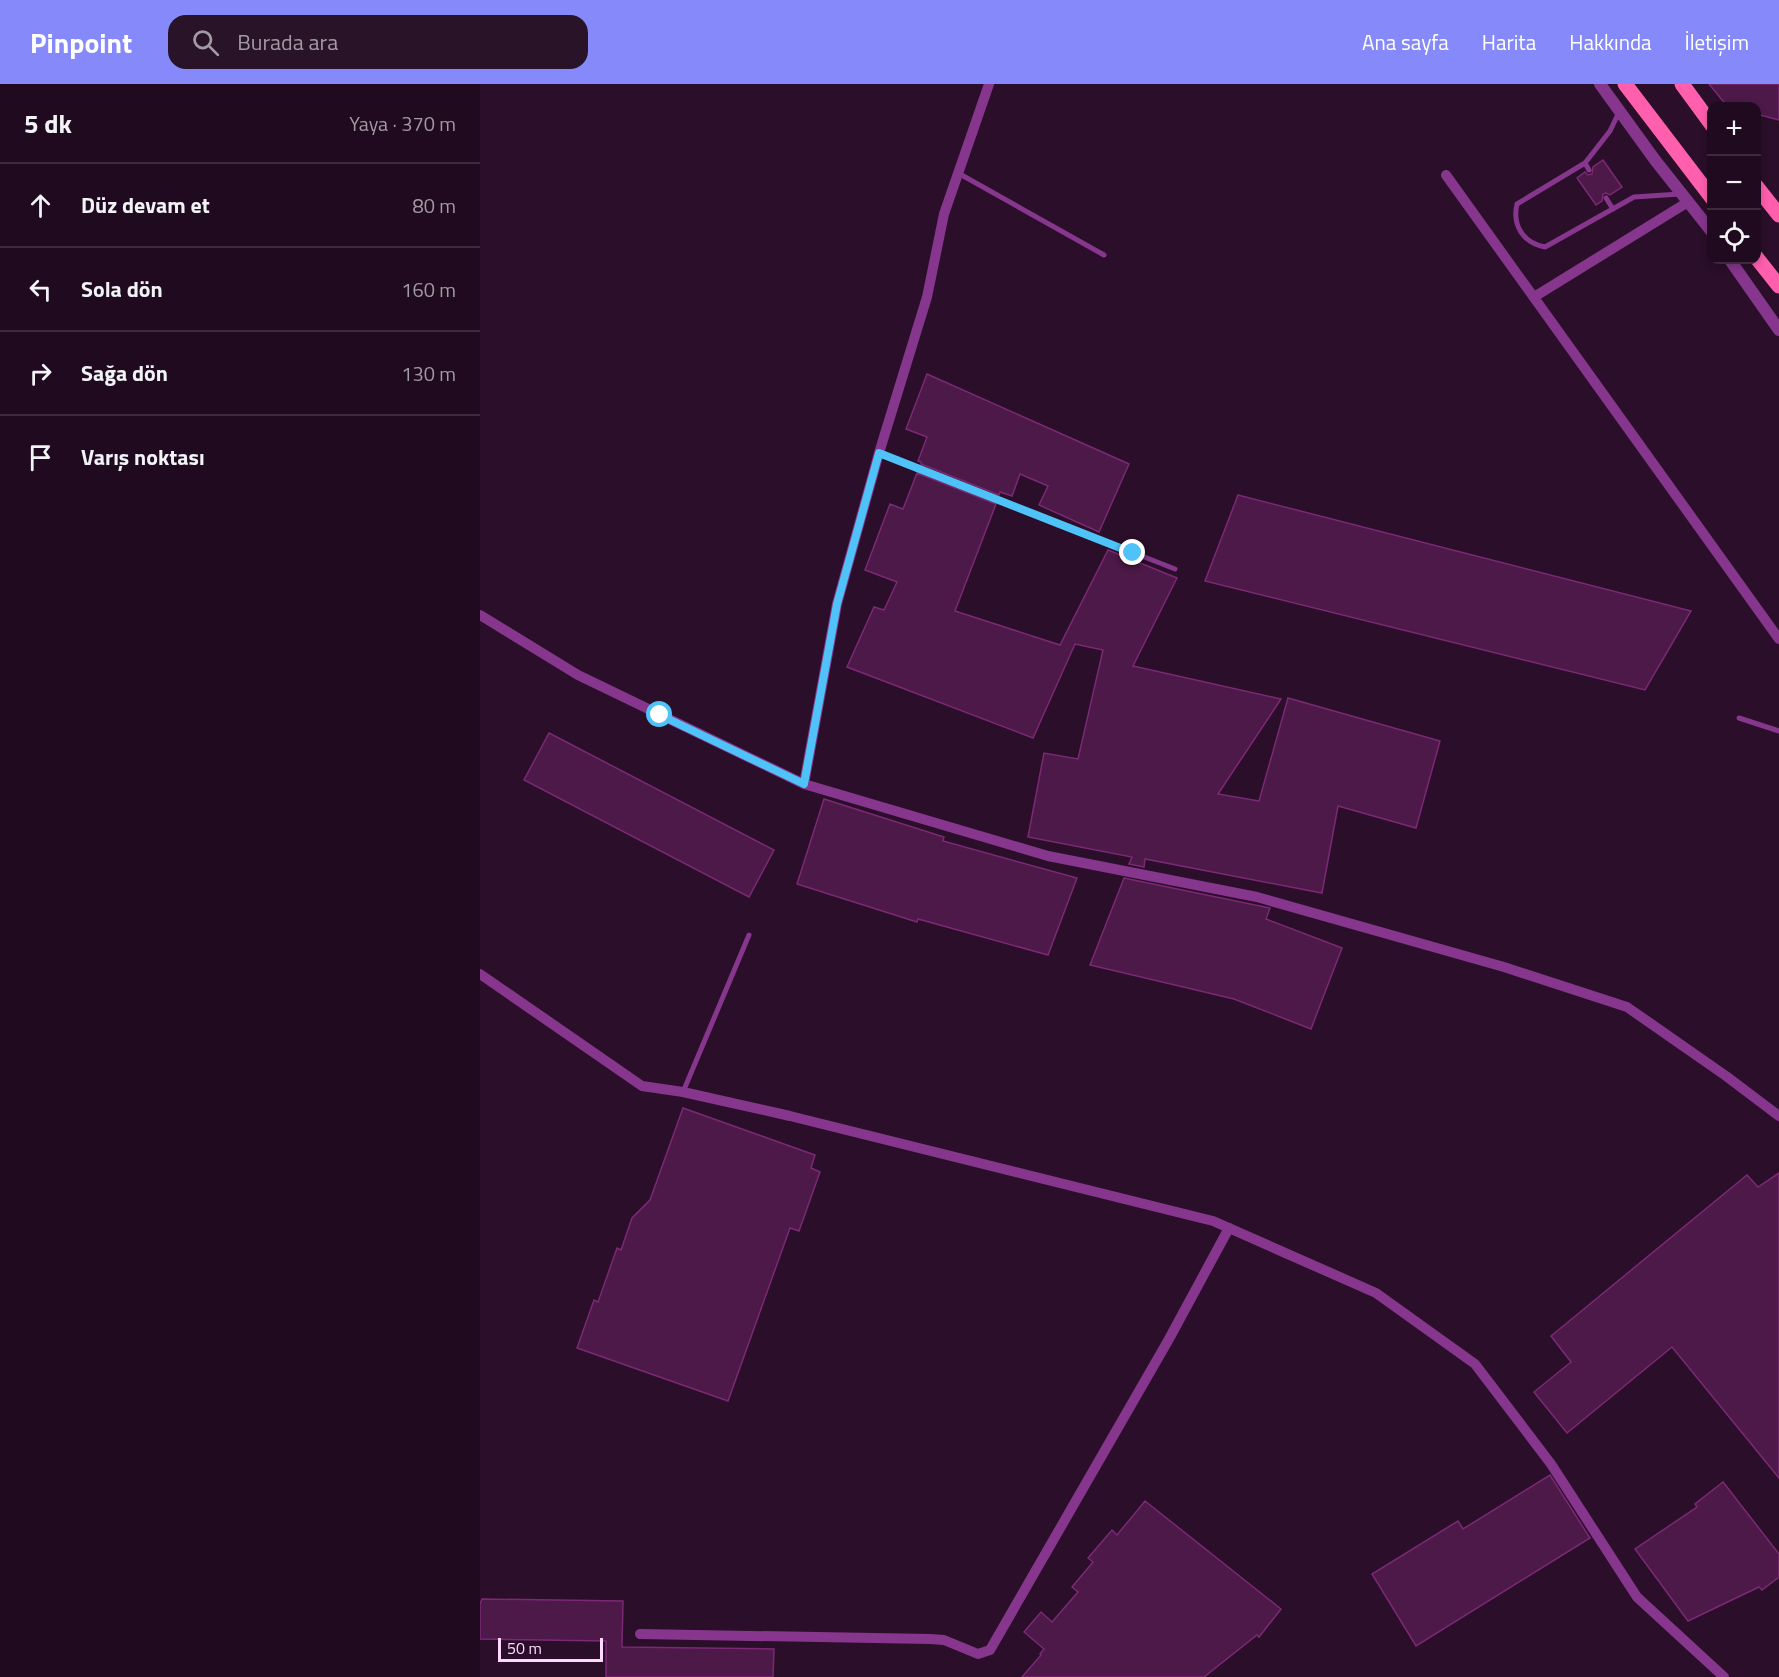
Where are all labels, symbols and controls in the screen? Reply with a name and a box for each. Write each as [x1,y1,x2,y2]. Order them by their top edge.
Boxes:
search box [168,15,588,69]
text: Pinpoint [30,21,132,64]
text: Burada ara [237,25,338,59]
icon: search [189,26,222,59]
text: Ana sayfa [1362,26,1449,58]
text: Harita [1482,26,1536,58]
text: Hakkında [1569,26,1652,58]
text: İletişim [1685,26,1749,58]
map controls [1707,102,1761,264]
button: + [1707,102,1761,156]
text: 5 dk [24,104,72,143]
text: Yaya · 370 m [349,108,456,139]
button: − [1707,156,1761,210]
text: Düz devam et [81,188,210,222]
icon: ahead [24,189,57,222]
text: 80 m [412,190,456,221]
button: locate [1707,210,1761,264]
text: Sola dön [81,272,163,306]
icon: left [24,273,57,306]
text: 160 m [401,274,456,305]
text: Sağa dön [81,356,168,390]
icon: right [24,357,57,390]
text: 130 m [401,358,456,389]
text: Varış noktası [81,440,205,474]
icon: arrive [24,441,57,474]
route end [1119,539,1145,565]
route start [646,701,672,727]
scale bar [498,1635,603,1662]
text: 50 m [507,1636,542,1660]

